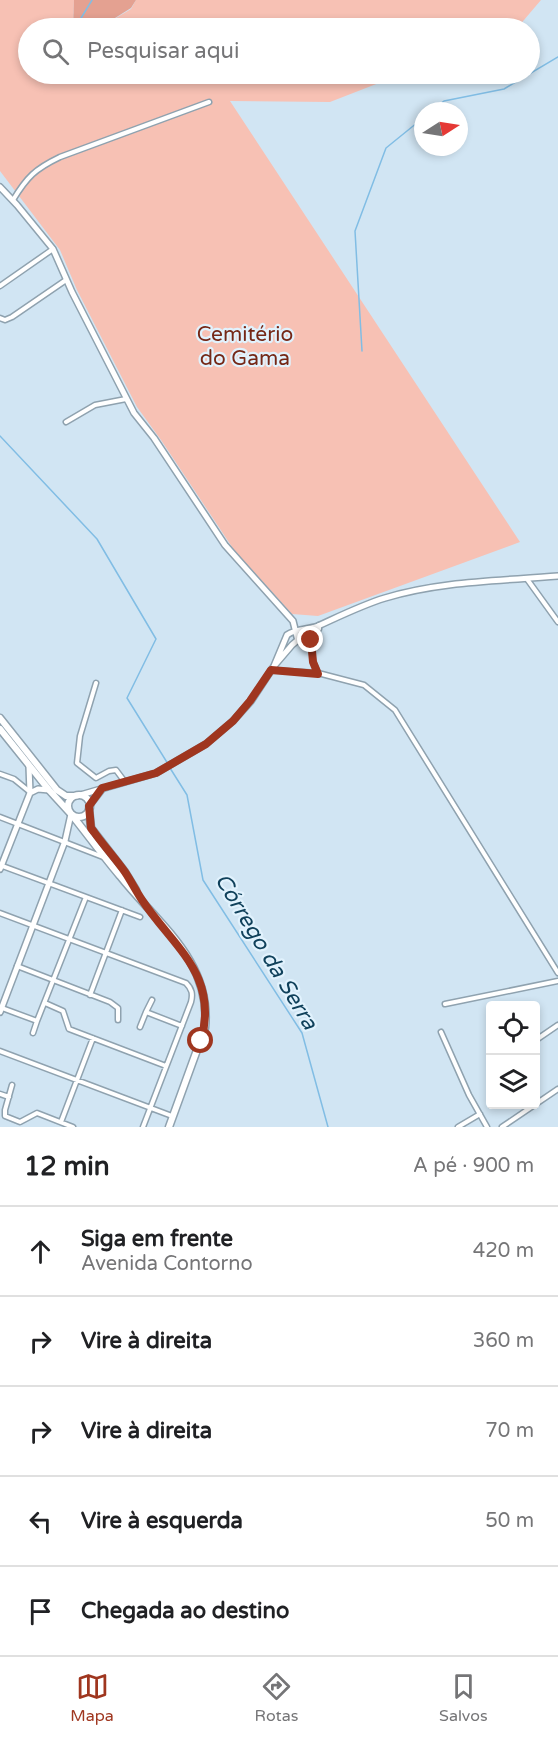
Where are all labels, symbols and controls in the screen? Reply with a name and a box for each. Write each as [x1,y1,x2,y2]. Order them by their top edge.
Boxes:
search box [18,18,540,84]
icon: search [39,35,72,68]
text: Pesquisar aqui [87,38,239,64]
north arrow [414,102,468,156]
park label: Cemitério do Gama [197,322,293,371]
route end [297,626,323,652]
water label: Córrego da Serra [209,869,323,1035]
map controls [486,1001,540,1109]
button: locate [486,1001,540,1055]
route start [187,1027,213,1053]
button: layers [486,1055,540,1109]
text: 12 min [24,1151,110,1182]
text: A pé · 900 m [413,1154,534,1178]
text: Siga em frente [81,1226,233,1252]
icon: ahead [24,1235,57,1268]
text: 420 m [473,1239,534,1263]
text: Avenida Contorno [81,1252,253,1276]
icon: right [24,1325,57,1358]
text: Vire à direita [81,1328,212,1354]
text: 360 m [473,1329,534,1353]
icon: right [24,1415,57,1448]
text: Vire à direita [81,1418,212,1444]
text: 70 m [485,1419,534,1443]
icon: left [24,1505,57,1538]
text: Vire à esquerda [81,1508,243,1534]
text: 50 m [485,1509,534,1533]
icon: arrive [24,1595,57,1628]
text: Chegada ao destino [81,1598,289,1624]
tab: Mapa [70,1670,114,1726]
tab: Rotas [255,1670,298,1726]
tab: Salvos [439,1670,488,1726]

